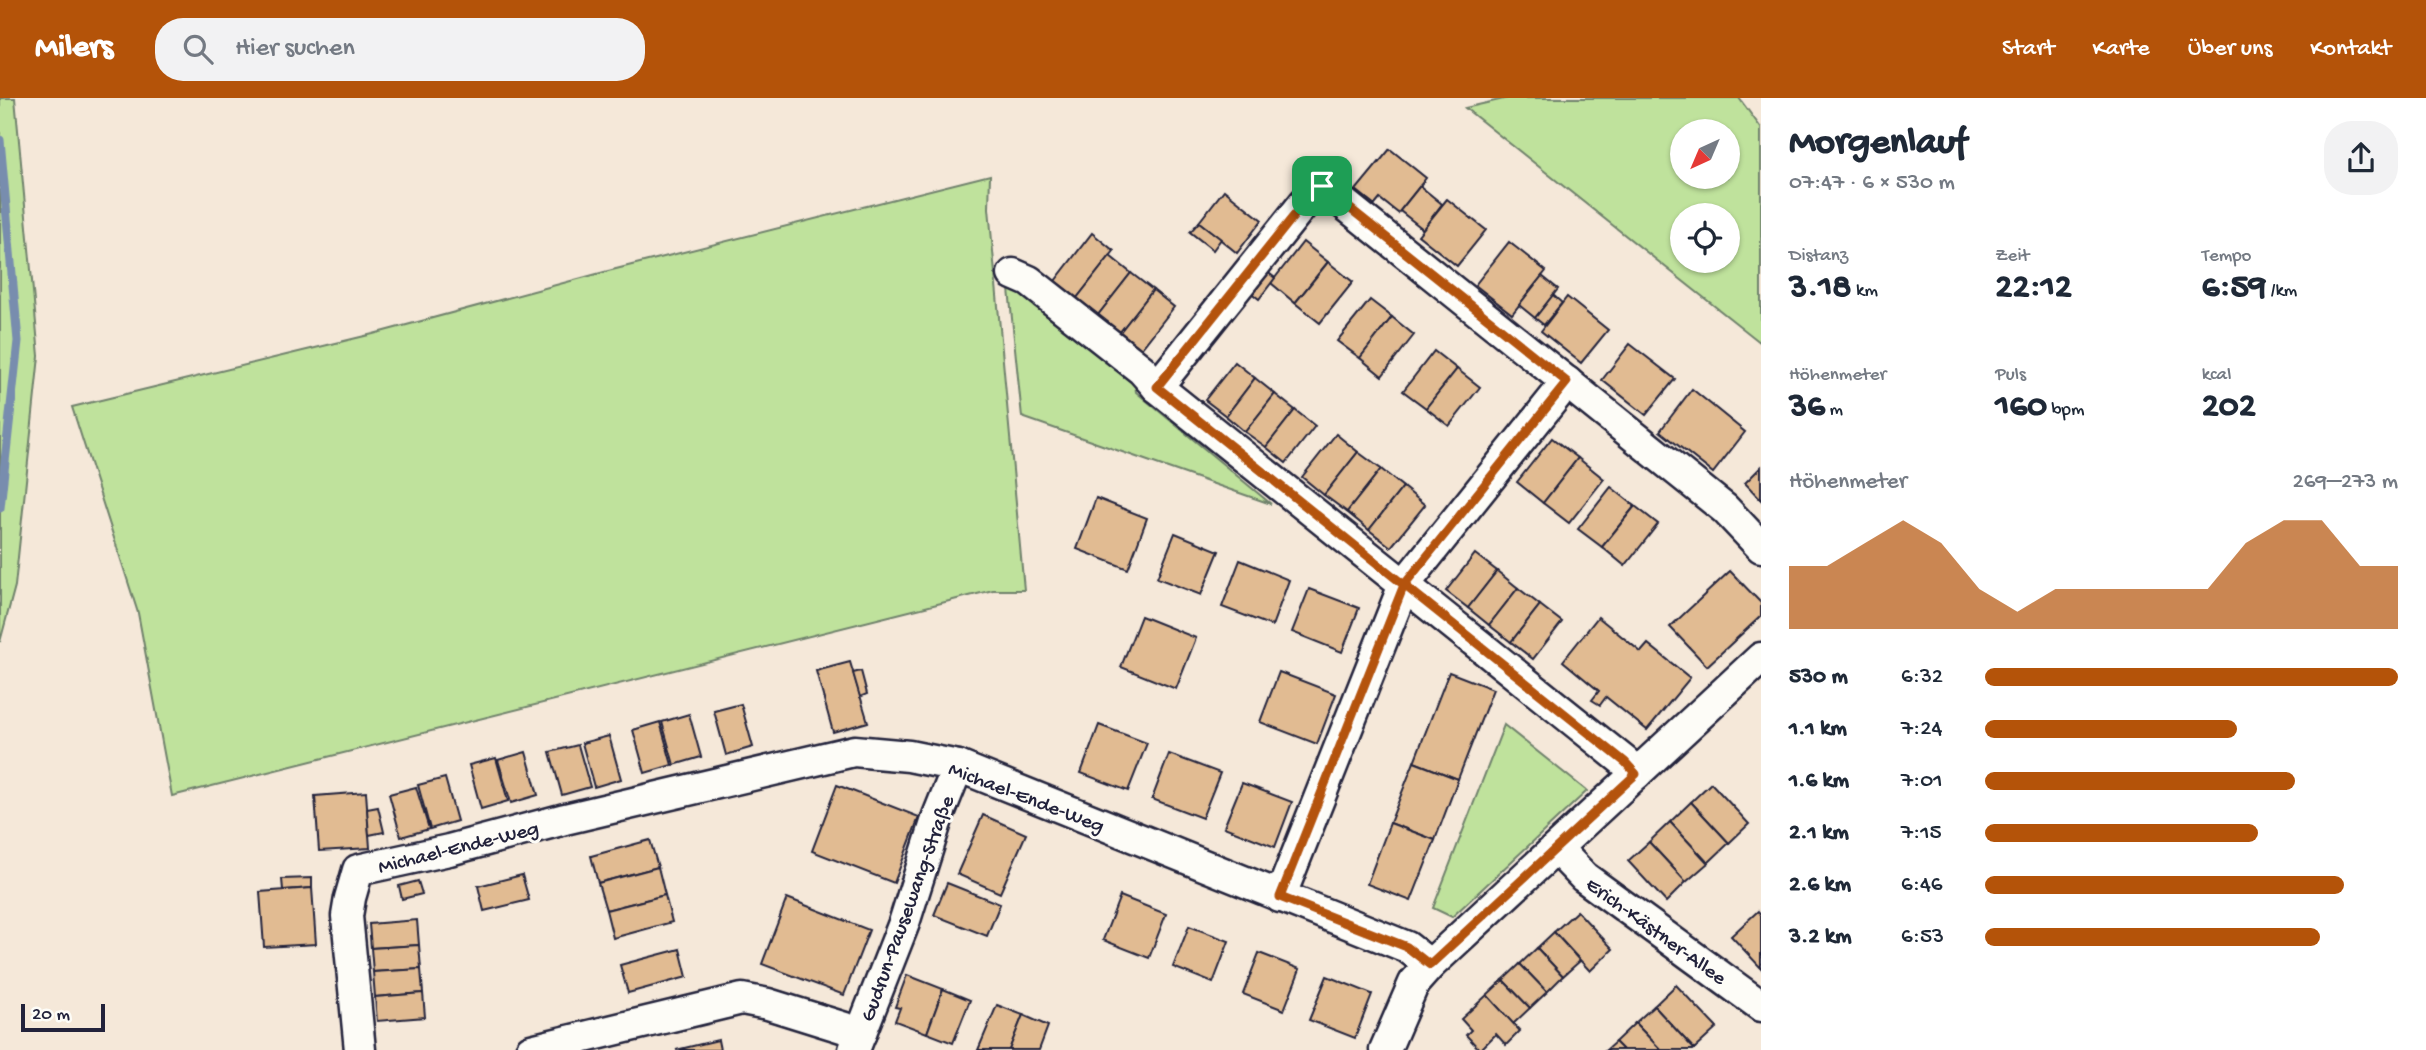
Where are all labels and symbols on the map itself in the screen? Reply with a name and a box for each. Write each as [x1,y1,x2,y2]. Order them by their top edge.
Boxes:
north arrow [1670,119,1740,189]
pin [1292,156,1352,216]
street label: Michael-Ende-Weg [944,758,1107,840]
street label: Gudrun-Pausewang-Straße [857,792,962,1025]
street label: Michael-Ende-Weg [376,817,542,881]
street label: Erich-Kästner-Allee [1580,873,1731,993]
scale bar [21,1001,105,1033]

